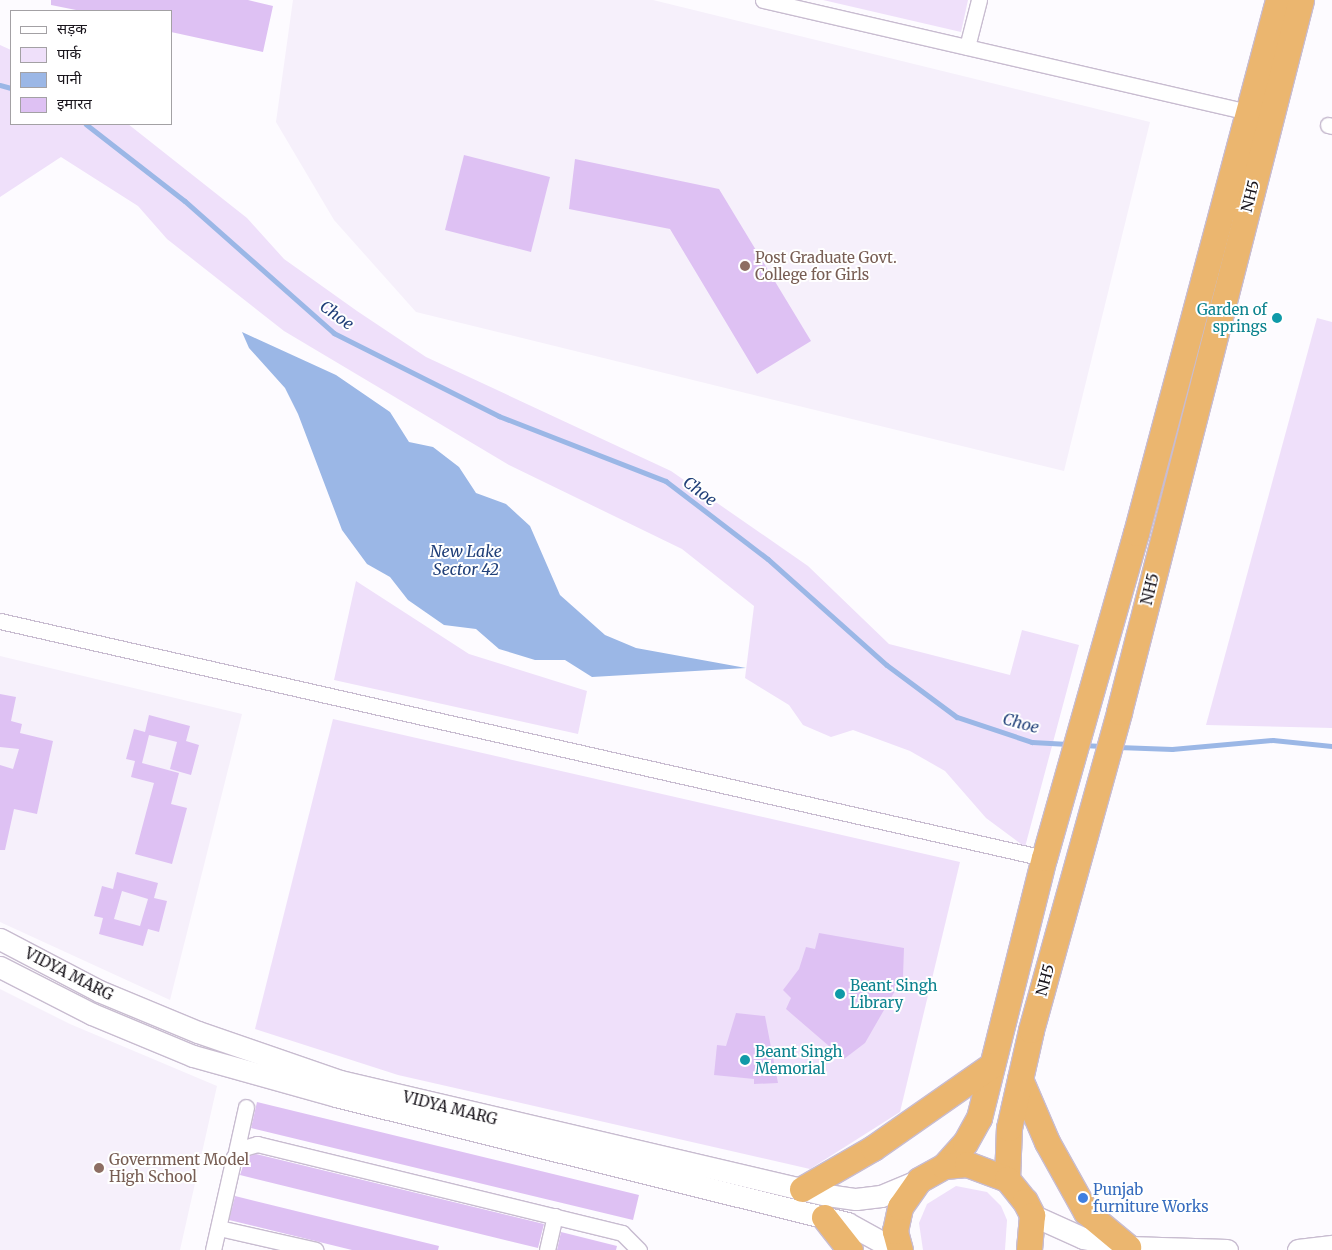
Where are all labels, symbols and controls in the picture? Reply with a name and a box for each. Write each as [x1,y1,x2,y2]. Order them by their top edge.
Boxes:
legend [10,10,172,125]
text: सड़क [57,19,87,38]
text: पार्क [57,44,81,63]
text: पानी [57,69,82,88]
text: इमारत [57,94,92,113]
street label: NH5 [1237,178,1263,214]
place label: Post Graduate Govt. College for Girls [755,248,897,283]
marker: Post Graduate Govt. College for Girls [739,260,751,272]
water label: Choe [316,296,358,334]
place label: Garden of springs [1197,300,1267,335]
marker: Garden of springs [1271,312,1283,324]
water label: Choe [679,472,721,510]
water label: New Lake Sector 42 [430,541,502,579]
street label: NH5 [1137,571,1163,607]
water label: Choe [1001,709,1041,737]
street label: VIDYA MARG [22,944,116,1004]
street label: NH5 [1032,962,1058,998]
place label: Beant Singh Library [850,976,938,1011]
marker: Beant Singh Library [834,988,846,1000]
place label: Beant Singh Memorial [755,1042,843,1077]
marker: Beant Singh Memorial [739,1054,751,1066]
street label: VIDYA MARG [401,1088,499,1128]
place label: Government Model High School [109,1150,249,1185]
marker: Government Model High School [93,1162,105,1174]
place label: Punjab furniture Works [1093,1180,1209,1215]
marker: Punjab furniture Works [1077,1192,1089,1204]

